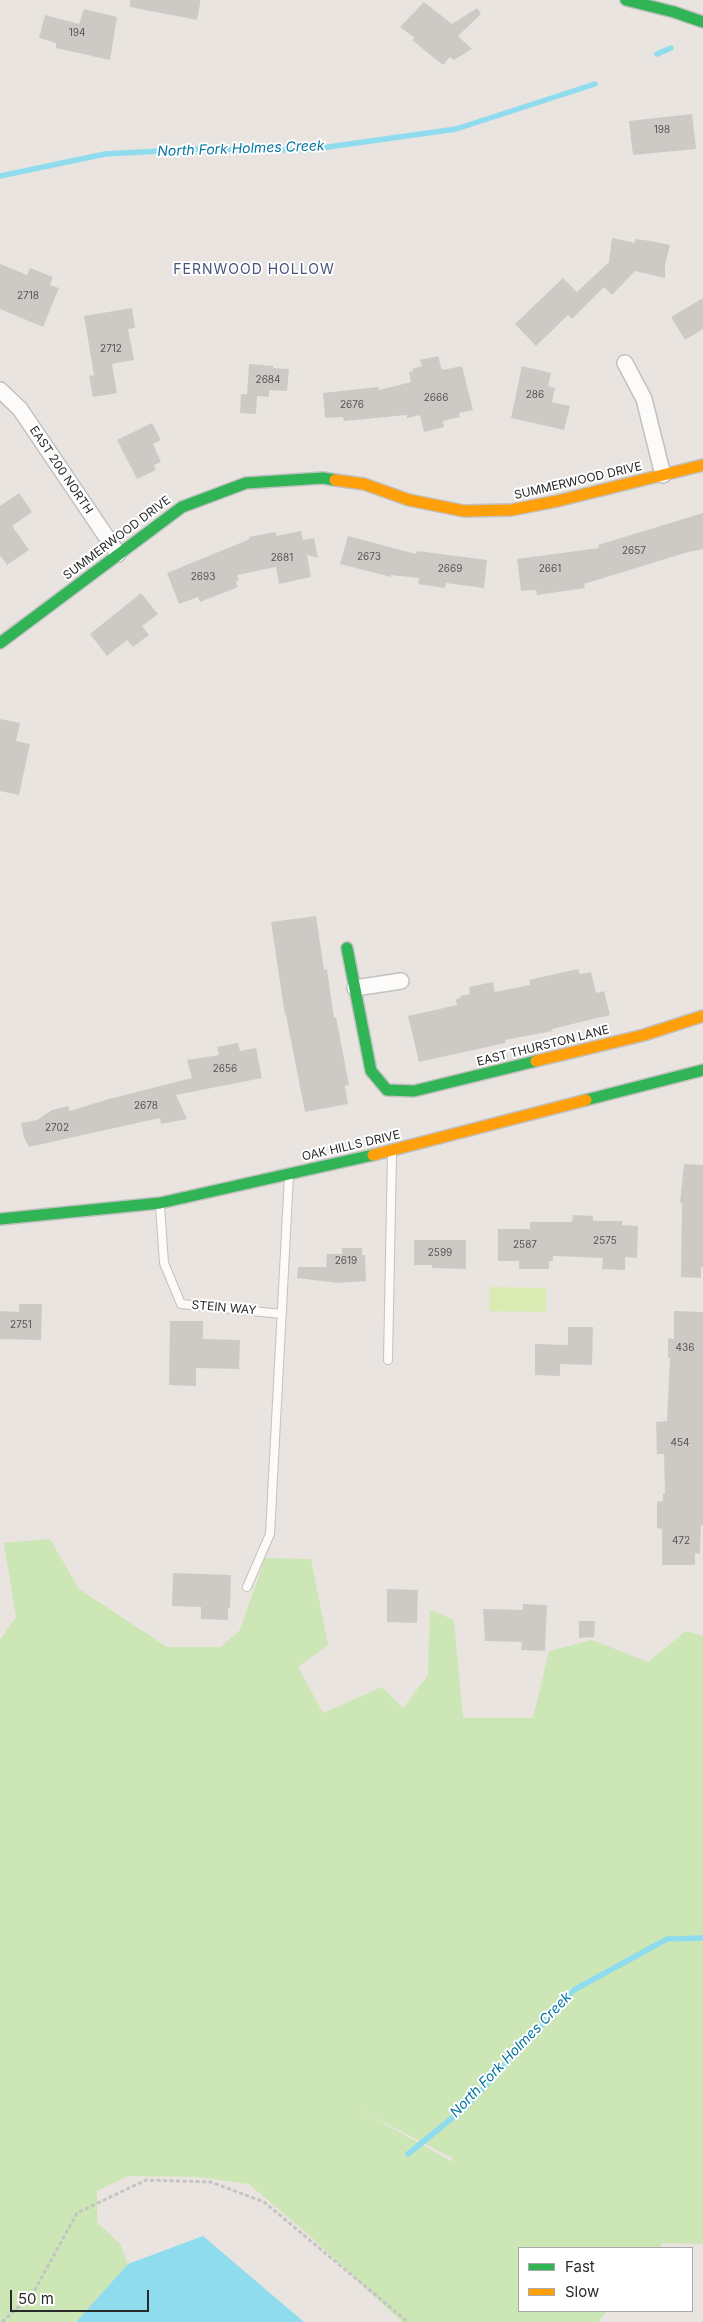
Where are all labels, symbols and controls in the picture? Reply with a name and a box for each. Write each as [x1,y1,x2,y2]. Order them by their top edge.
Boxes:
house number: 194 [69,27,85,39]
house number: 198 [654,124,670,136]
water label: North Fork Holmes Creek [157,138,325,160]
district label: FERNWOOD HOLLOW [171,262,337,278]
house number: 2718 [17,290,39,302]
house number: 2712 [100,343,122,355]
house number: 2684 [256,374,280,386]
house number: 286 [526,389,544,401]
house number: 2666 [424,392,448,404]
house number: 2676 [340,399,364,411]
street label: EAST 200 NORTH [26,423,96,517]
street label: SUMMERWOOD DRIVE [513,459,643,503]
street label: SUMMERWOOD DRIVE [61,493,173,583]
house number: 2657 [622,545,646,557]
house number: 2673 [357,551,381,563]
house number: 2681 [271,552,293,564]
house number: 2669 [438,563,462,575]
house number: 2661 [539,563,561,575]
house number: 2693 [191,571,215,583]
street label: EAST THURSTON LANE [475,1023,611,1069]
house number: 2656 [213,1063,237,1075]
house number: 2678 [134,1100,158,1112]
house number: 2702 [45,1122,69,1134]
street label: OAK HILLS DRIVE [300,1128,402,1164]
house number: 2575 [593,1235,617,1247]
house number: 2587 [513,1239,537,1251]
house number: 2599 [428,1247,452,1259]
house number: 2619 [335,1255,357,1267]
street label: STEIN WAY [191,1298,257,1318]
house number: 2751 [10,1319,32,1331]
house number: 436 [676,1342,694,1354]
house number: 454 [671,1437,689,1449]
house number: 472 [672,1535,690,1547]
water label: North Fork Holmes Creek [447,1989,575,2121]
legend [518,2247,693,2312]
text: Fast [565,2257,595,2276]
scale bar [12,2280,151,2312]
text: Slow [565,2282,599,2301]
text: 50 m [18,2289,54,2308]

